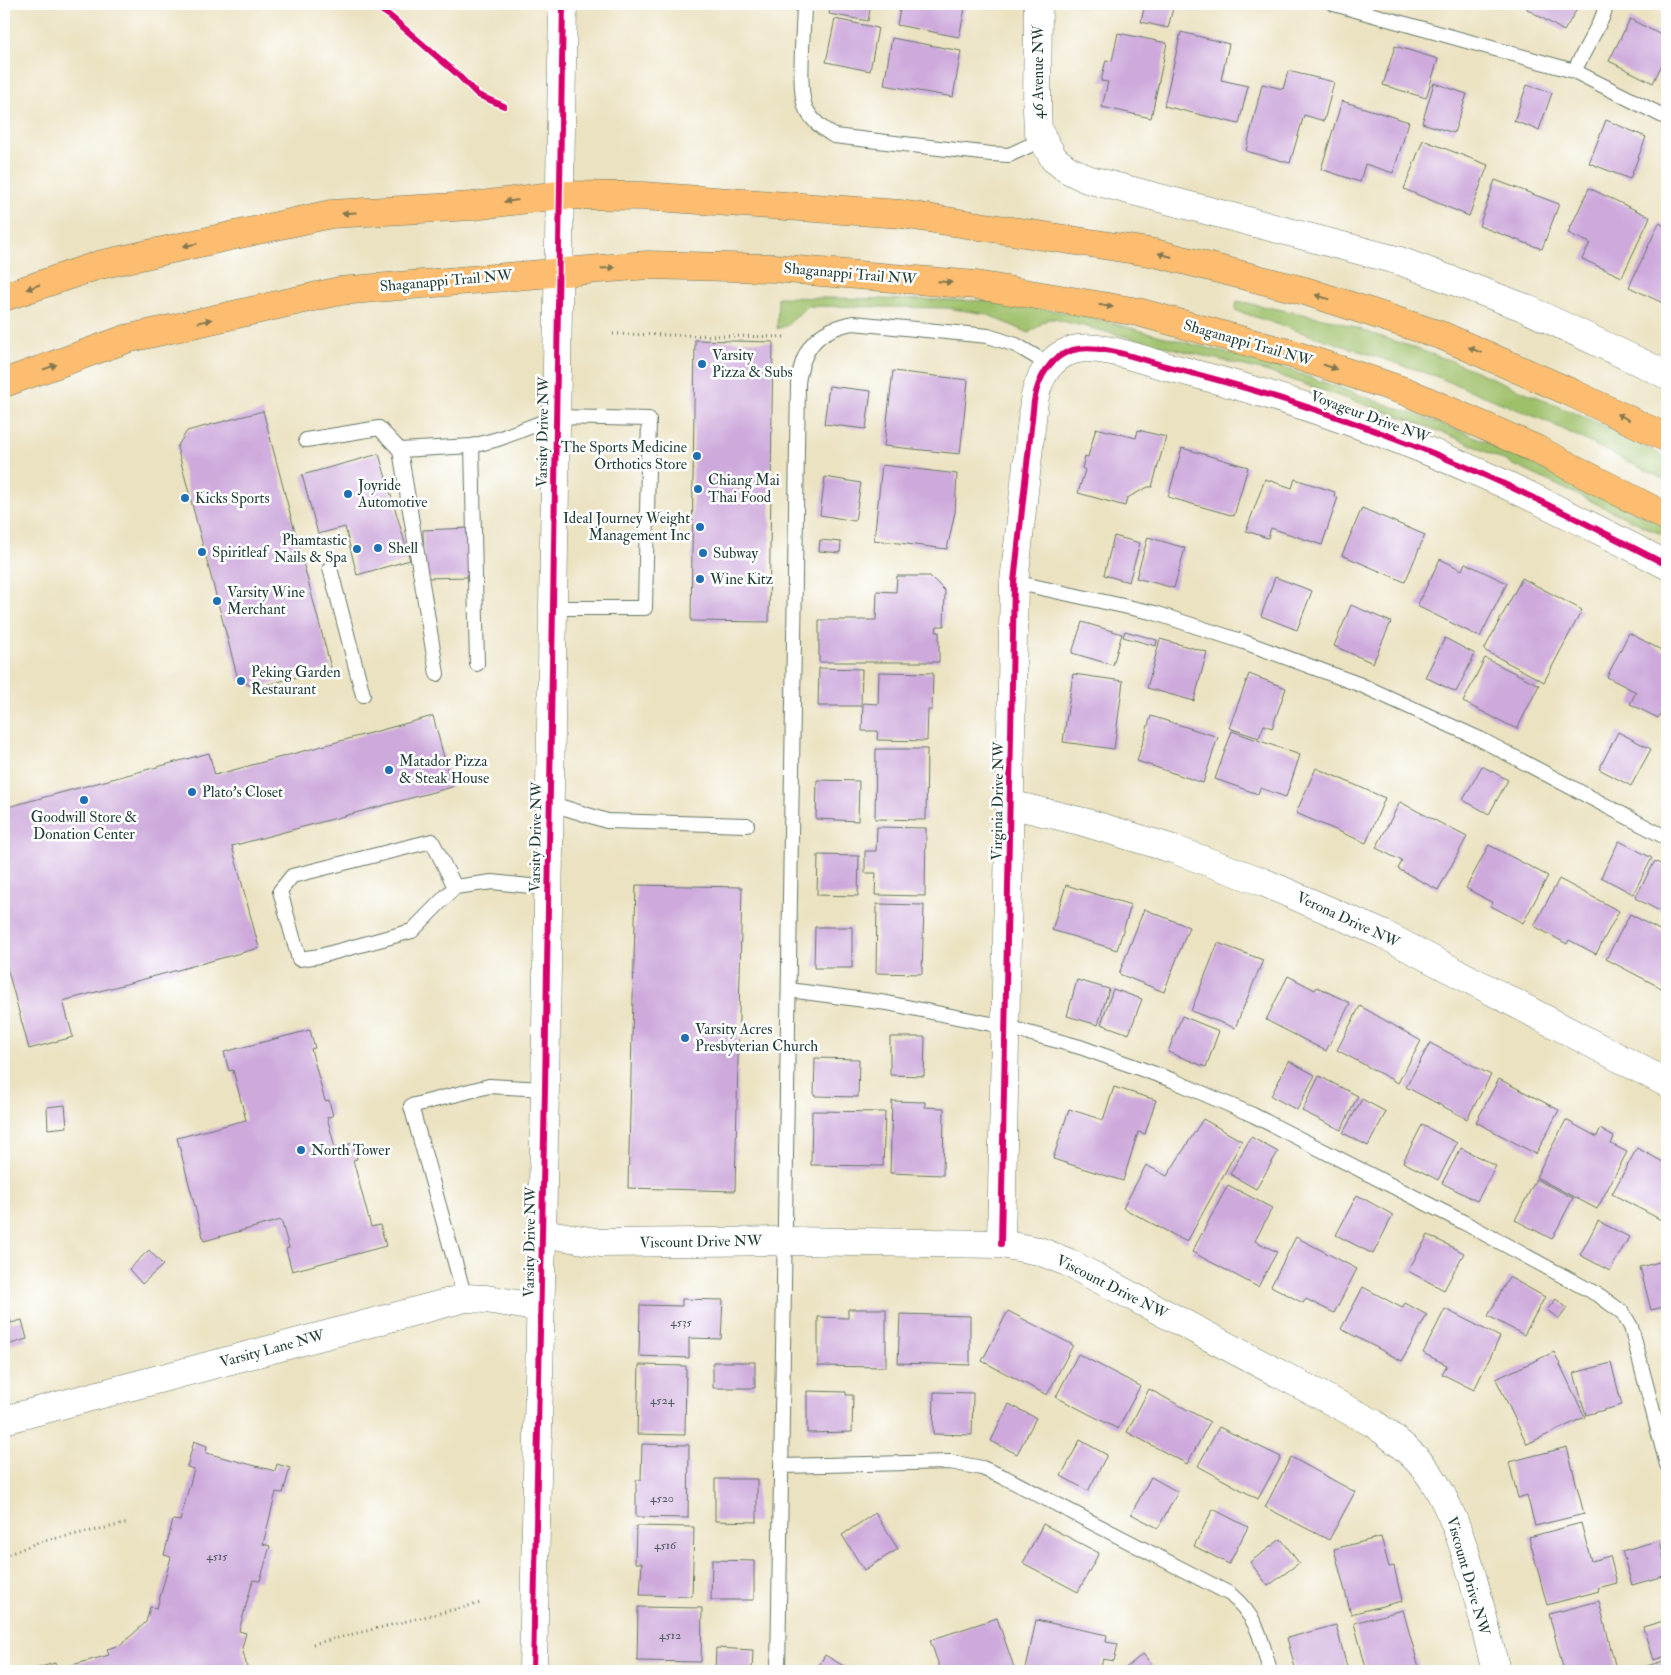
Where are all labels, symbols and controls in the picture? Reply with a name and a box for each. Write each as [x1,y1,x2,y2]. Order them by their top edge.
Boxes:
street label: 46 Avenue NW [1029,24,1048,119]
one-way arrow [503,197,519,205]
one-way arrow [341,209,357,217]
one-way arrow [182,241,197,249]
one-way arrow [1157,251,1172,259]
street label: Shaganappi Trail NW [783,259,918,290]
one-way arrow [601,263,617,271]
street label: Shaganappi Trail NW [379,266,514,297]
one-way arrow [937,279,953,287]
one-way arrow [25,283,40,291]
one-way arrow [1314,293,1329,301]
one-way arrow [1098,303,1114,311]
street label: Shaganappi Trail NW [1181,316,1315,372]
one-way arrow [198,317,213,325]
place label: Varsity Pizza & Subs [712,346,793,382]
one-way arrow [1468,346,1482,354]
marker: Varsity Pizza & Subs [696,358,708,370]
one-way arrow [42,363,57,370]
one-way arrow [1323,363,1338,371]
street label: Varsity Drive NW [533,376,553,488]
street label: Voyageur Drive NW [1308,387,1433,448]
one-way arrow [1616,413,1630,421]
place label: The Sports Medicine Orthotics Store [561,438,687,474]
marker: The Sports Medicine Orthotics Store [691,450,703,462]
place label: Chiang Mai Thai Food [708,471,780,507]
place label: Joyride Automotive [357,476,427,512]
marker: Chiang Mai Thai Food [692,483,704,495]
marker: Joyride Automotive [342,488,354,500]
place label: Kicks Sports [195,489,270,509]
marker: Kicks Sports [179,492,191,504]
place label: Ideal Journey Weight Management Inc [563,509,690,545]
marker: Ideal Journey Weight Management Inc [694,521,706,533]
place label: Phamtastic Nails & Spa [274,531,348,568]
place label: Shell [388,539,418,558]
marker: Shell [372,542,384,554]
place label: Spiritleaf [212,543,269,563]
marker: Phamtastic Nails & Spa [351,543,363,555]
place label: Subway [713,544,758,563]
marker: Spiritleaf [196,546,208,558]
marker: Subway [697,547,709,559]
place label: Wine Kitz [709,570,773,589]
marker: Wine Kitz [694,573,706,585]
place label: Varsity Wine Merchant [227,583,305,619]
marker: Varsity Wine Merchant [211,595,223,607]
place label: Peking Garden Restaurant [251,663,341,699]
marker: Peking Garden Restaurant [235,675,247,687]
street label: Virginia Drive NW [987,741,1009,861]
place label: Matador Pizza & Steak House [399,752,489,788]
marker: Matador Pizza & Steak House [383,764,395,776]
street label: Varsity Drive NW [526,781,546,893]
place label: Plato's Closet [202,783,283,802]
marker: Plato's Closet [186,786,198,798]
marker: Goodwill Store & Donation Center [78,794,90,806]
place label: Goodwill Store & Donation Center [31,808,137,844]
street label: Verona Drive NW [1293,888,1403,953]
place label: Varsity Acres Presbyterian Church [695,1020,818,1056]
marker: Varsity Acres Presbyterian Church [679,1032,691,1044]
place label: North Tower [311,1141,391,1160]
marker: North Tower [295,1144,307,1156]
street label: Varsity Drive NW [520,1186,540,1298]
street label: Viscount Drive NW [640,1231,763,1253]
street label: Viscount Drive NW [1053,1251,1172,1324]
house number: 4535 [670,1315,693,1330]
street label: Varsity Lane NW [218,1326,327,1372]
house number: 4524 [650,1393,675,1408]
house number: 4520 [650,1491,674,1506]
street label: Viscount Drive NW [1442,1514,1494,1638]
house number: 4516 [654,1538,677,1553]
house number: 4515 [206,1549,228,1564]
house number: 4512 [659,1628,681,1643]

